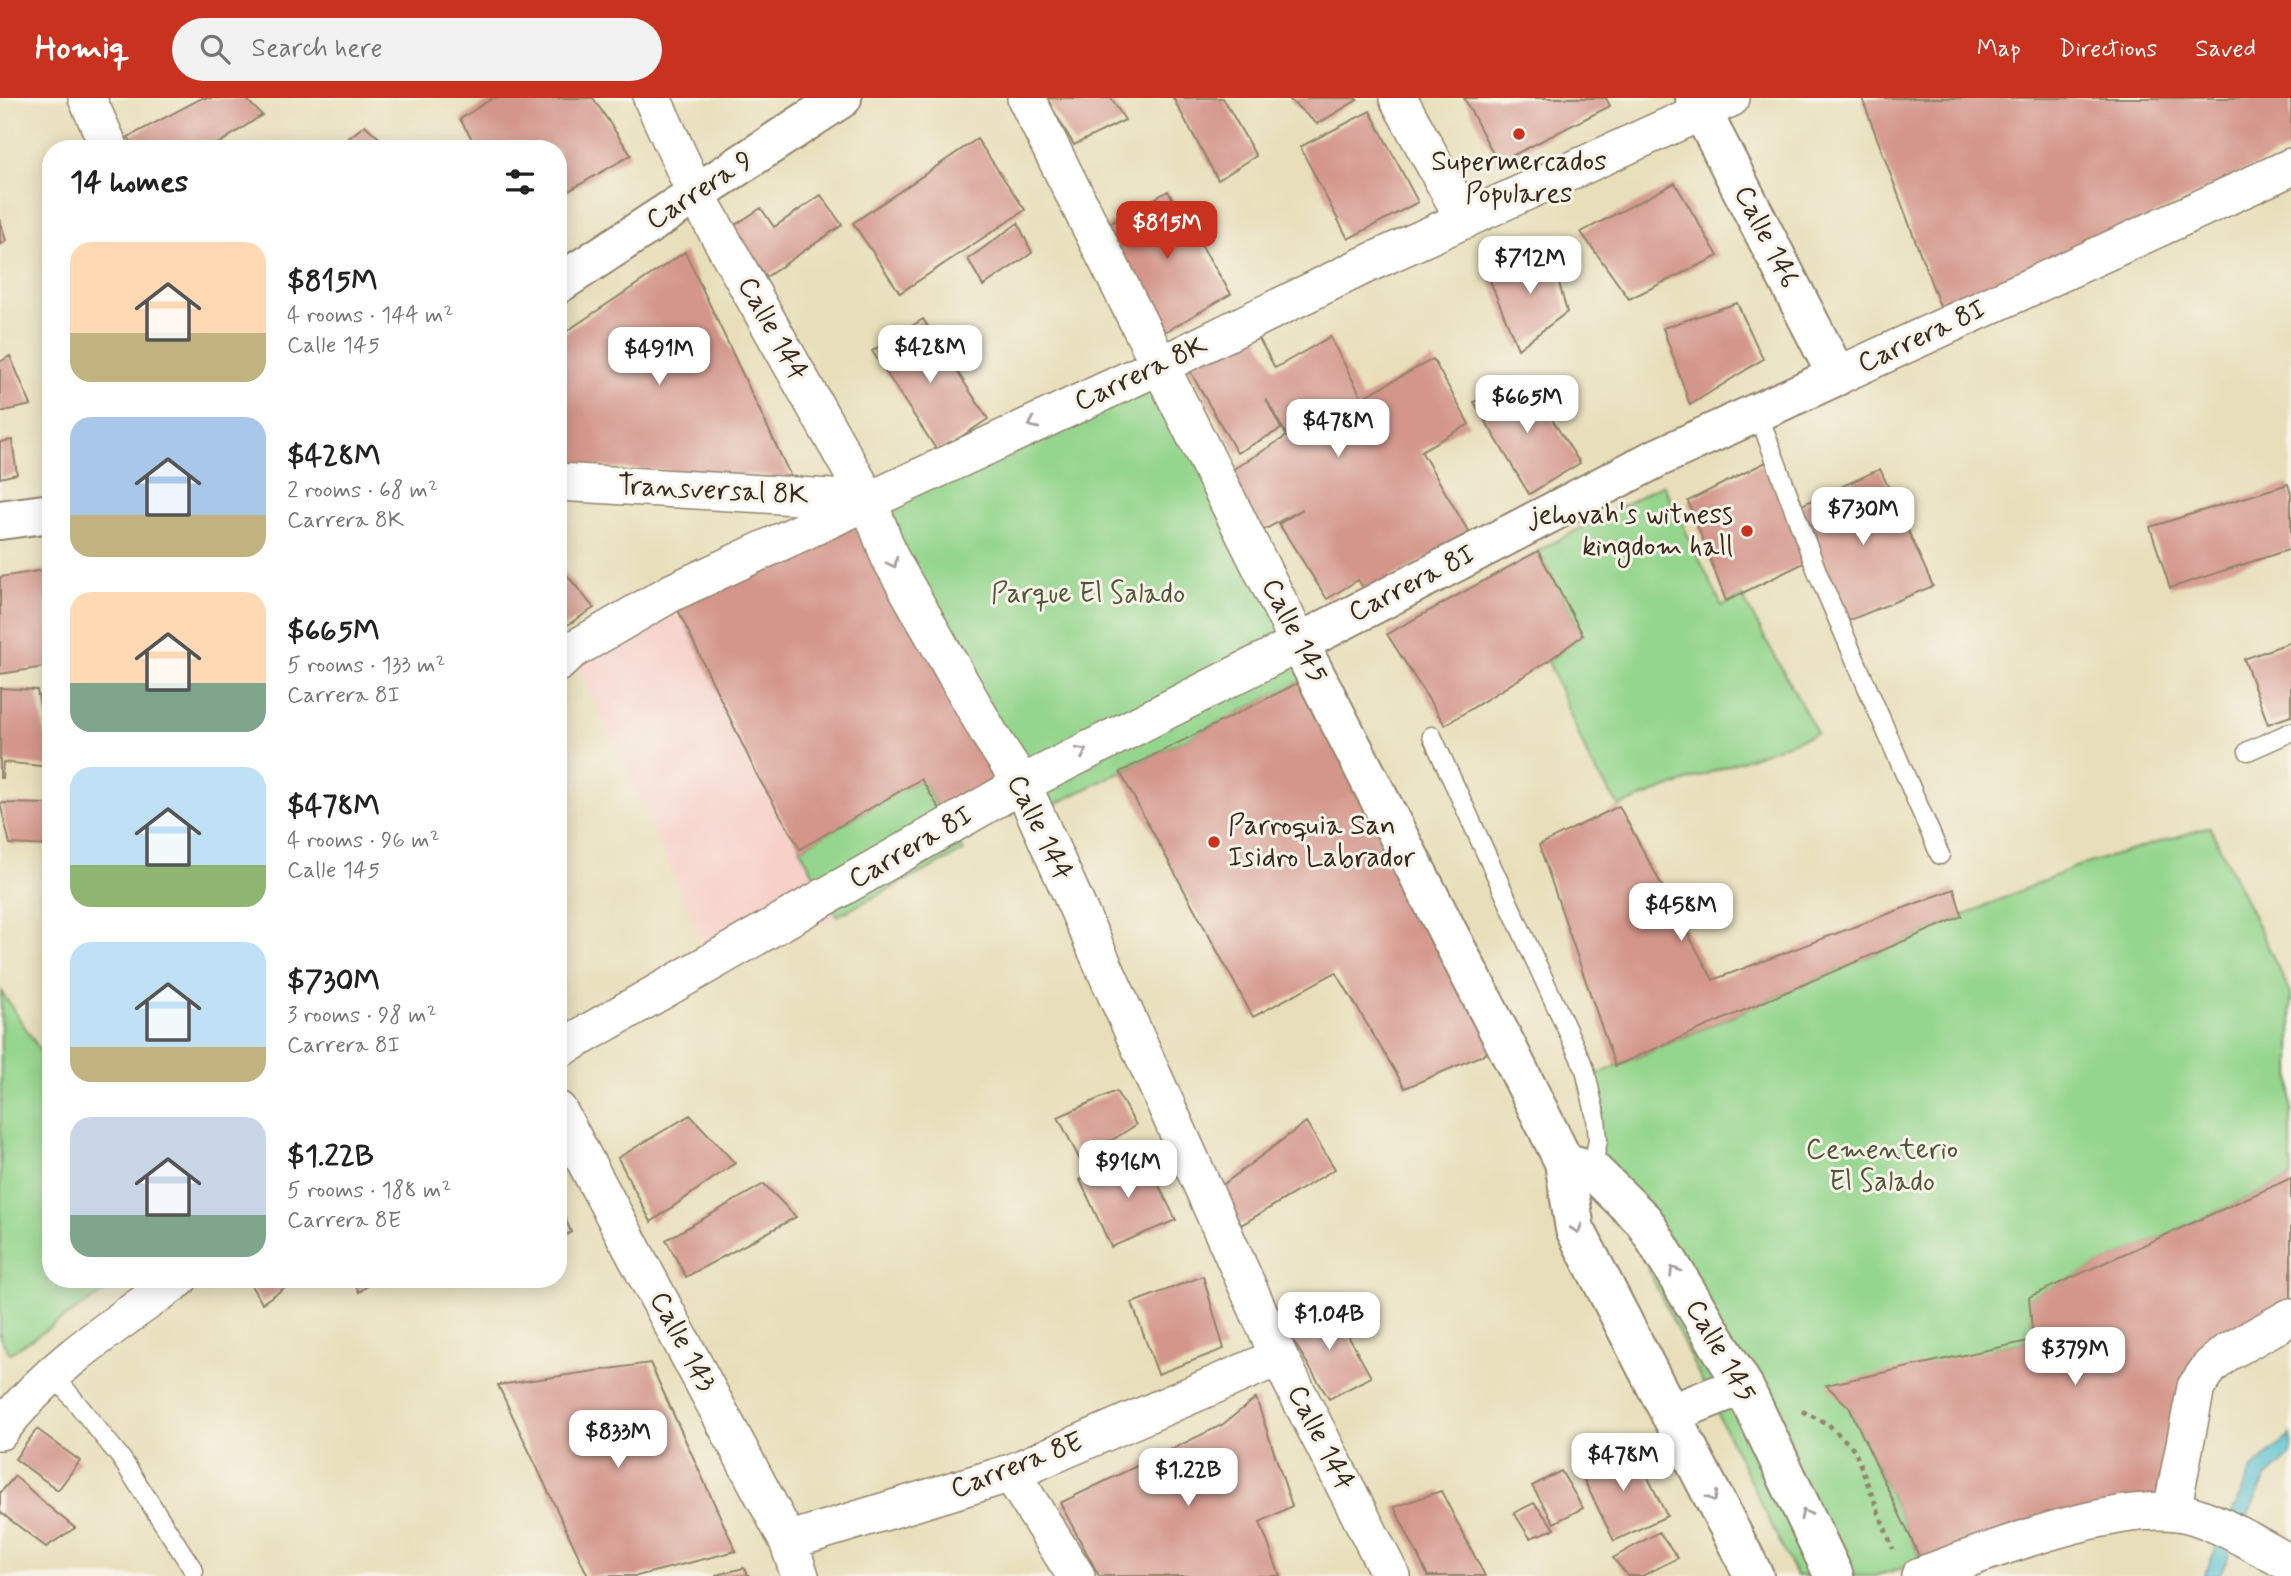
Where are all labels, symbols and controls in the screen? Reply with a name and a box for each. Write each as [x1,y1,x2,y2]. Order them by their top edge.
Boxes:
search box [172,18,662,81]
text: Homiq [35,27,130,71]
icon: search [196,30,234,68]
text: Search here [252,32,382,66]
text: Map [1977,34,2021,65]
text: Directions [2059,34,2157,65]
text: Saved [2195,34,2256,65]
marker: Supermercados Populares [1511,126,1527,142]
street label: Carrera 9 [639,143,761,239]
place label: Supermercados Populares [1431,144,1607,213]
text: 14 homes [70,163,188,202]
icon: filters [501,163,539,201]
street label: Calle 146 [1724,179,1808,295]
pin: $815M [1118,202,1216,261]
text: $815M [1132,209,1202,239]
pin: $712M [1481,236,1579,296]
text: $712M [1494,244,1566,274]
text: $815M [287,262,377,301]
icon: home [126,270,210,354]
street label: Calle 144 [728,270,816,388]
street label: Carrera 8I [1852,291,1992,383]
text: 4 rooms · 144 m² [287,301,454,331]
pin: $428M [881,326,979,385]
street label: Carrera 8K [1069,327,1214,421]
pin: $491M [610,328,708,387]
text: Calle 145 [287,331,380,361]
text: $428M [894,333,966,363]
text: $491M [624,335,694,365]
pin: $665M [1478,376,1576,435]
text: $665M [1491,383,1563,413]
pin: $478M [1289,400,1387,459]
text: $478M [1302,407,1374,437]
one-way arrow [1028,416,1040,430]
text: $428M [287,437,380,476]
icon: home [126,445,210,529]
street label: Transversal 8K [617,468,810,514]
text: 2 rooms · 68 m² [287,476,438,506]
pin: $730M [1814,488,1912,547]
text: $730M [1827,495,1899,525]
place label: jehovah's witness kingdom hall [1528,497,1733,568]
text: Carrera 8K [287,506,404,536]
marker: jehovah's witness kingdom hall [1739,523,1755,539]
street label: Carrera 8I [1342,536,1482,632]
one-way arrow [885,556,899,568]
street label: Calle 145 [1252,572,1336,690]
park label: Parque El Salado [991,576,1185,613]
text: $665M [287,612,380,651]
icon: home [126,620,210,704]
text: 5 rooms · 133 m² [287,651,446,681]
text: Carrera 8I [287,681,400,711]
one-way arrow [1075,747,1087,761]
street label: Calle 144 [997,769,1081,887]
text: $478M [287,787,380,826]
icon: home [126,795,210,879]
street label: Carrera 8I [842,798,980,898]
place label: Parroquia San Isidro Labrador [1228,808,1416,877]
text: 4 rooms · 96 m² [287,826,440,856]
marker: Parroquia San Isidro Labrador [1206,834,1222,850]
text: Calle 145 [287,856,380,886]
pin: $458M [1632,884,1730,943]
text: $458M [1645,891,1717,921]
text: $730M [287,962,380,1001]
icon: home [126,970,210,1054]
text: 3 rooms · 98 m² [287,1001,437,1031]
text: Carrera 8I [287,1031,400,1061]
park label: Cementerio El Salado [1806,1132,1958,1201]
text: $1.22B [287,1137,374,1176]
pin: $916M [1079,1140,1177,1200]
icon: home [126,1145,210,1229]
text: $916M [1095,1148,1161,1178]
text: 5 rooms · 188 m² [287,1176,451,1206]
text: Carrera 8E [287,1206,401,1236]
one-way arrow [1569,1223,1583,1235]
one-way arrow [1669,1266,1682,1279]
street label: Calle 143 [640,1285,724,1399]
pin: $1.04B [1272,1292,1386,1352]
street label: Calle 145 [1676,1293,1764,1409]
text: $1.04B [1294,1300,1364,1330]
pin: $379M [2026,1328,2124,1387]
text: $379M [2041,1335,2109,1365]
street label: Calle 144 [1278,1379,1362,1497]
pin: $833M [569,1410,667,1470]
text: $833M [585,1418,651,1448]
street label: Carrera 8E [945,1424,1089,1508]
pin: $478M [1574,1434,1672,1493]
text: $478M [1587,1441,1659,1471]
pin: $1.22B [1131,1448,1245,1508]
text: $1.22B [1155,1456,1221,1486]
one-way arrow [1705,1490,1718,1502]
one-way arrow [1799,1509,1813,1522]

